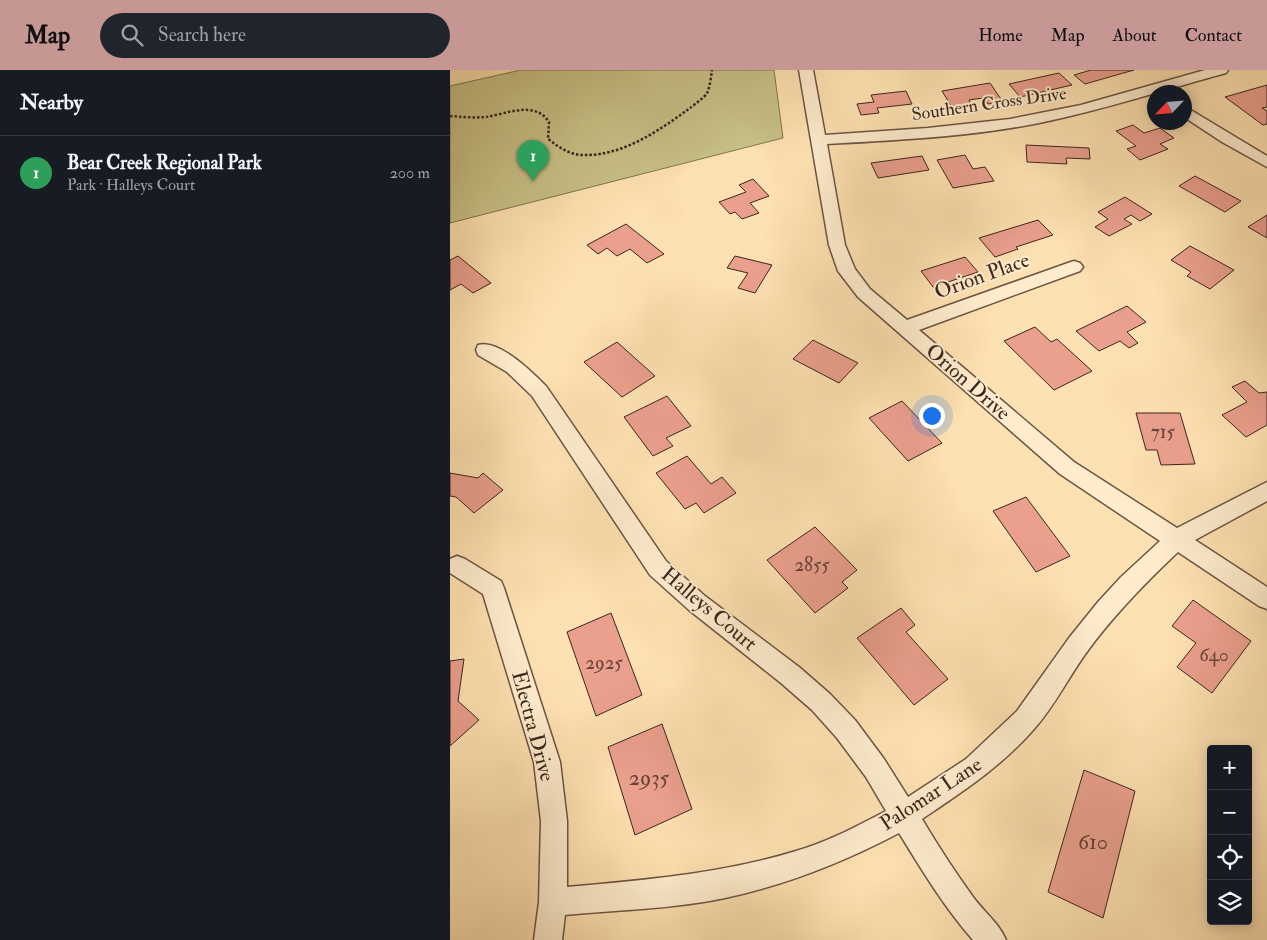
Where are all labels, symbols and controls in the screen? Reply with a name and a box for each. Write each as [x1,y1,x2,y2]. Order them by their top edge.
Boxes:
search box [100,13,450,58]
text: Map [25,20,70,51]
icon: search [118,21,146,49]
text: Search here [158,23,246,47]
text: Home [978,24,1023,47]
text: Map [1051,24,1085,47]
text: About [1113,24,1157,47]
text: Contact [1185,24,1242,47]
street label: Southern Cross Drive [910,82,1068,126]
north arrow [1147,85,1192,130]
text: Nearby [20,89,83,116]
pin: 1 [517,140,549,181]
text: Bear Creek Regional Park [67,151,262,175]
text: 1 [33,163,39,183]
text: 200 m [390,163,430,183]
text: Park · Halleys Court [67,175,195,195]
street label: Orion Place [931,246,1033,306]
street label: Orion Drive [920,338,1016,426]
your location [919,403,945,429]
house number: 715 [1151,420,1176,444]
house number: 2855 [794,553,830,577]
street label: Halleys Court [655,561,763,657]
house number: 640 [1199,643,1229,667]
house number: 2925 [585,651,623,675]
street label: Electra Drive [505,668,561,784]
map controls [1207,745,1252,925]
button: + [1207,745,1252,790]
street label: Palomar Lane [875,751,987,837]
house number: 2935 [629,764,670,792]
button: − [1207,790,1252,835]
house number: 610 [1078,828,1108,856]
button: locate [1207,835,1252,880]
button: layers [1207,880,1252,925]

